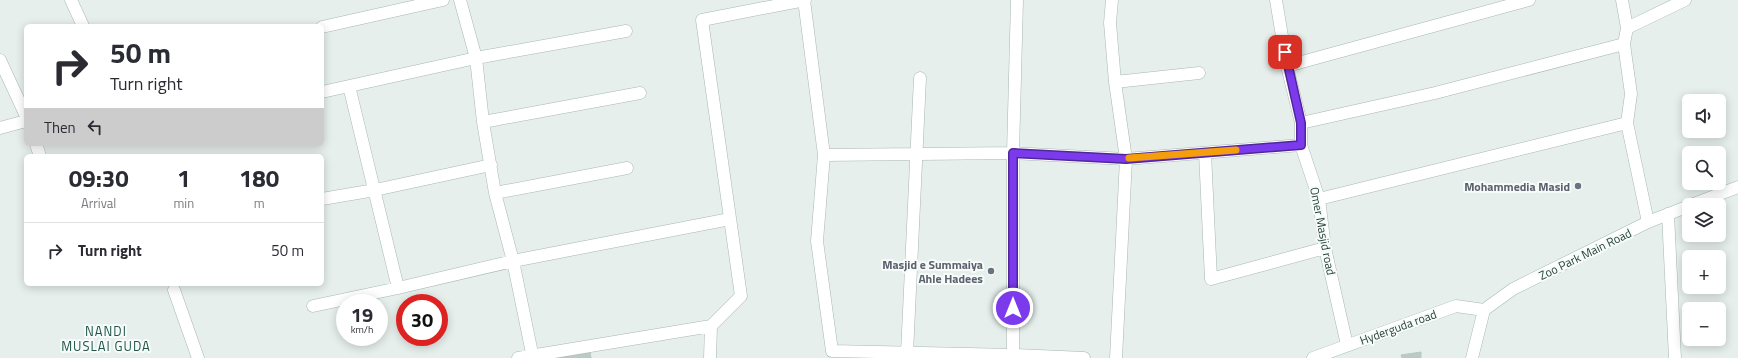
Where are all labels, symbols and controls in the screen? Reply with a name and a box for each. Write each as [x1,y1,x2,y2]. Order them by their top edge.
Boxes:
text: 50 m [110,31,171,74]
pin [1268,35,1302,69]
icon: right [44,40,96,92]
icon: arrive [1274,41,1296,63]
text: Turn right [110,70,183,97]
map controls [1682,94,1726,346]
button: sound [1682,94,1726,138]
text: Then [44,116,76,139]
icon: left [84,116,106,138]
button: search [1682,146,1726,190]
text: 09:30 [69,160,129,196]
text: 1 [177,160,191,196]
text: 180 [239,160,279,196]
place label: Mohammedia Masid [1464,177,1570,196]
marker: Mohammedia Masid [1573,181,1583,191]
street label: Omer Masjid road [1305,185,1341,277]
text: Arrival [81,193,116,213]
text: min [173,193,194,213]
text: m [254,193,265,213]
button: layers [1682,198,1726,242]
street label: Zoo Park Main Road [1535,223,1635,285]
text: Turn right [78,239,142,262]
text: 50 m [271,239,304,262]
icon: right [44,240,66,262]
button: + [1682,250,1726,294]
place label: Masjid e Summaiya Ahle Hadees [882,255,983,288]
marker: Masjid e Summaiya Ahle Hadees [986,266,996,276]
position arrow [992,287,1034,329]
speed limit sign: 30 [396,294,448,346]
text: 19 [351,299,373,330]
button: − [1682,302,1726,346]
street label: Hyderguda road [1357,304,1439,350]
district label: NANDI MUSLAI GUDA [61,321,151,356]
text: km/h [351,322,373,337]

